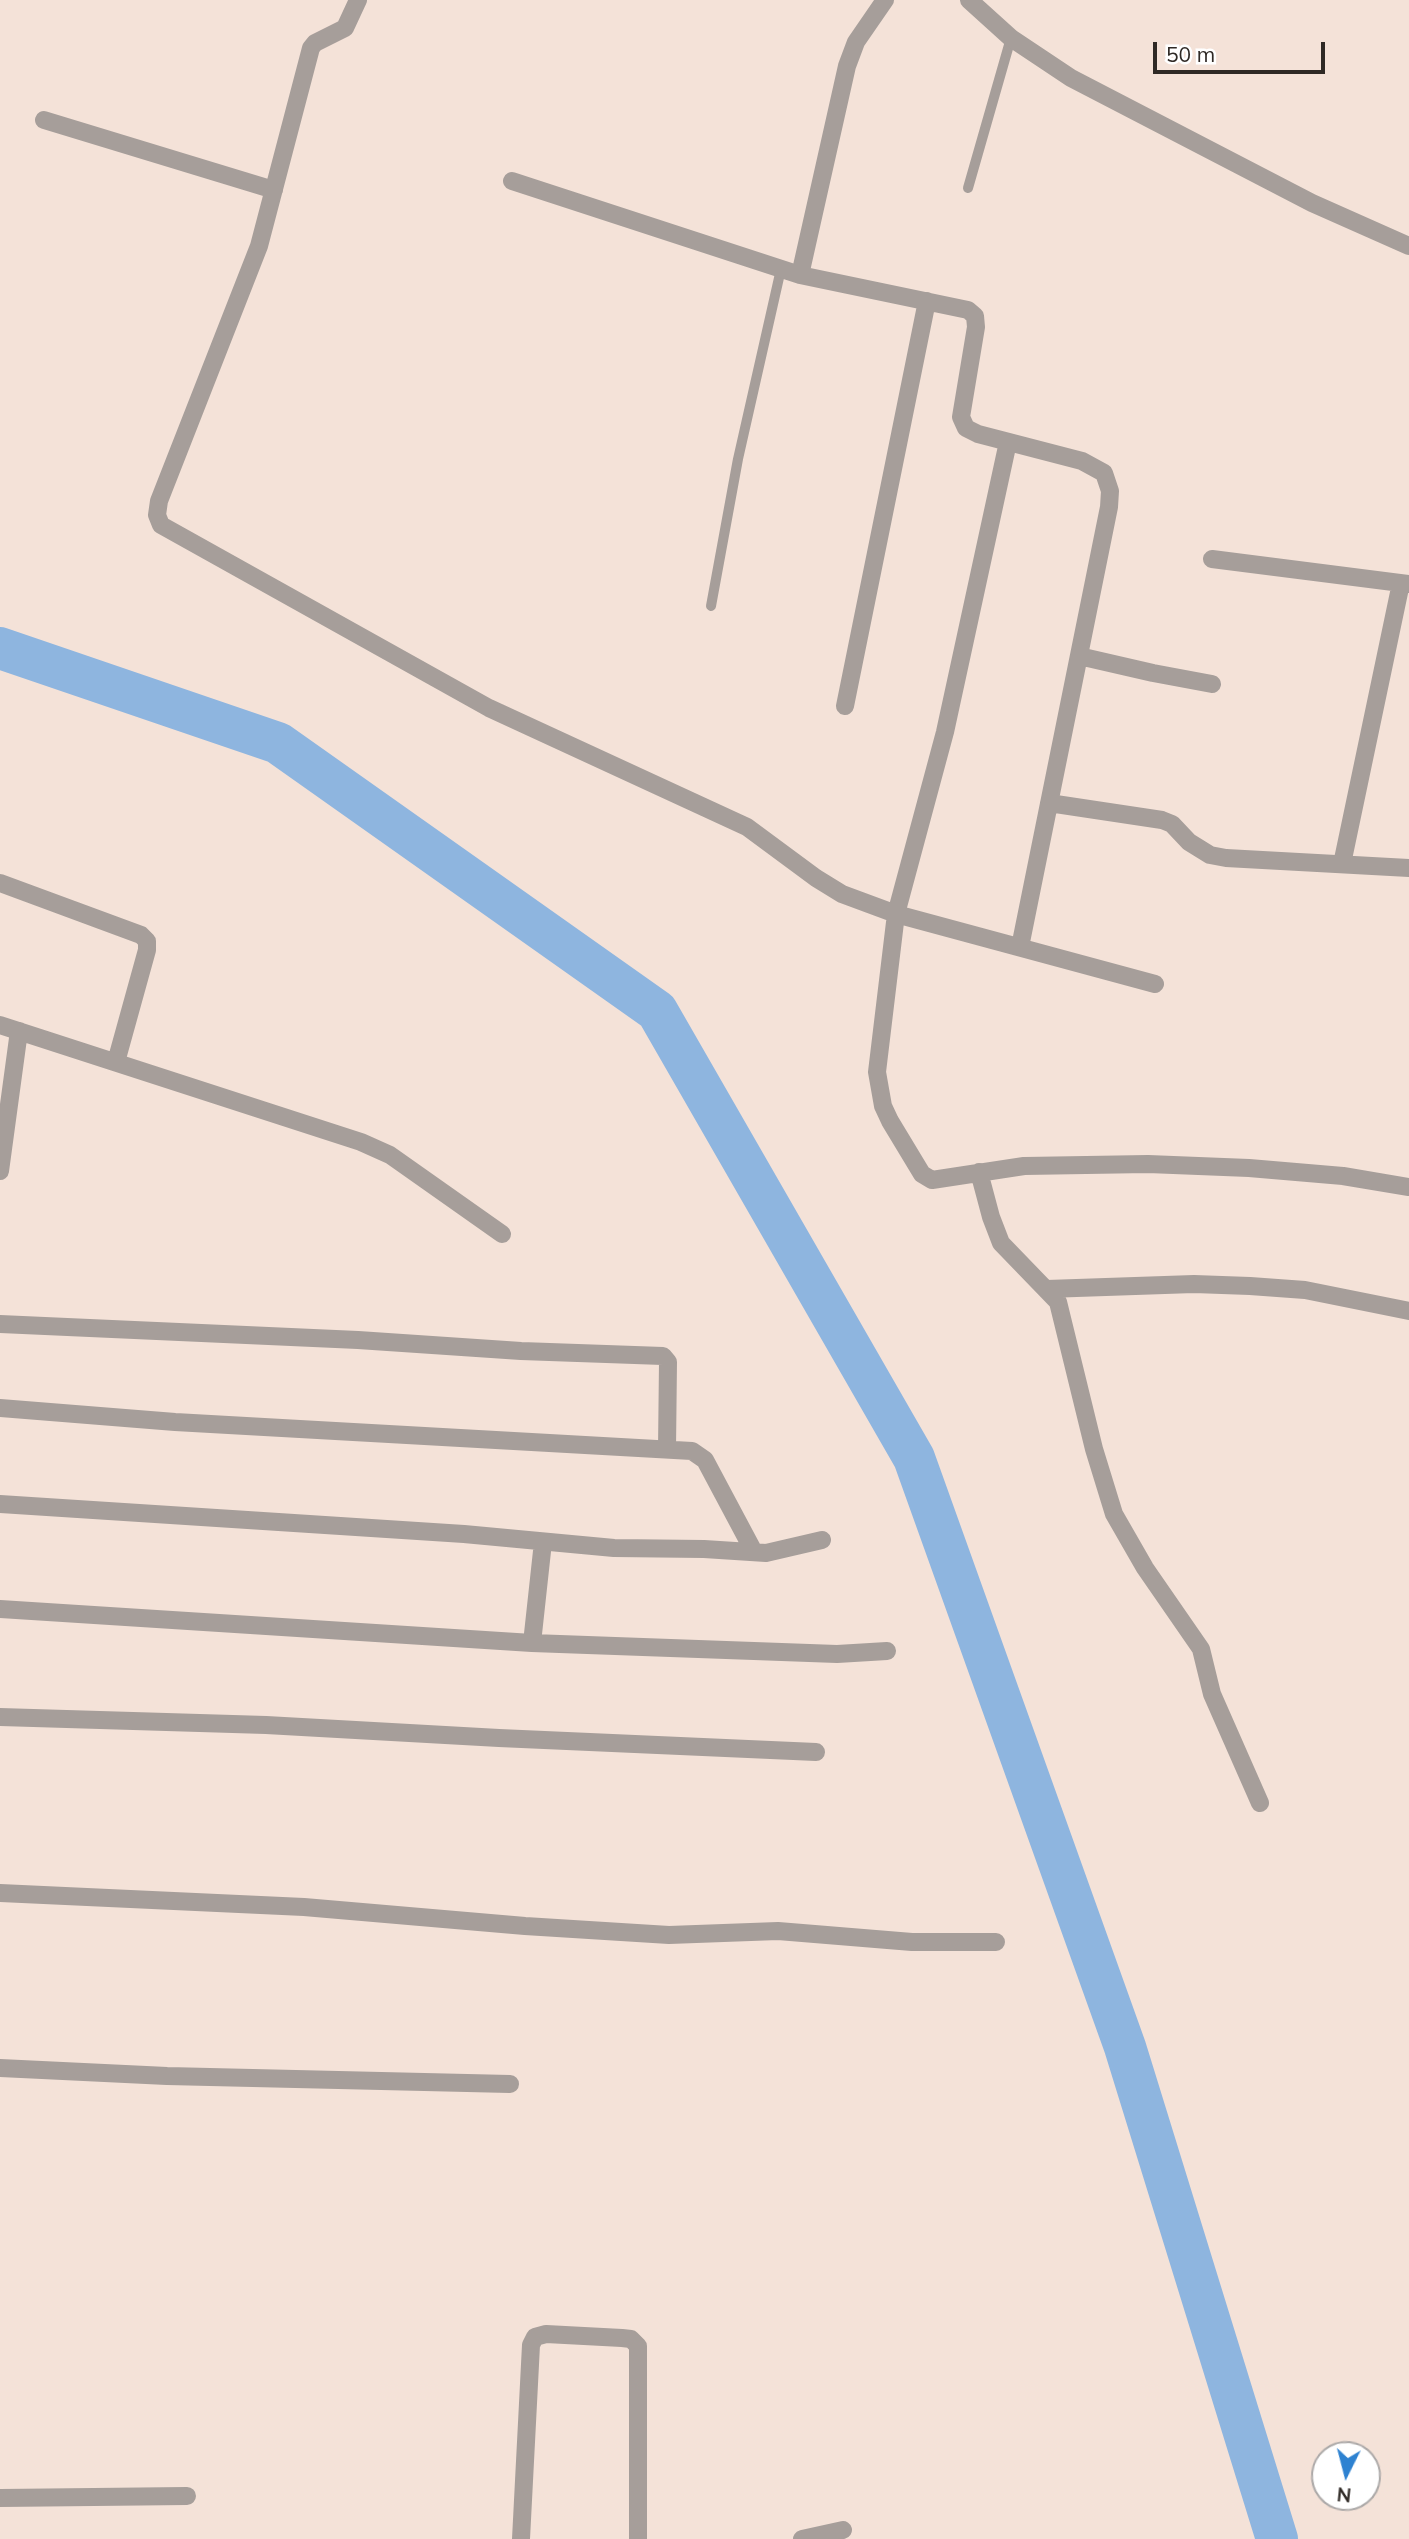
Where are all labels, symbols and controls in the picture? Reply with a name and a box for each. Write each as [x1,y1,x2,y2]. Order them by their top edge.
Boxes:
scale bar [1157,28,1328,72]
text: 50 m [1166,41,1215,67]
north arrow [1311,2441,1381,2511]
text: N [1336,2482,1352,2508]

